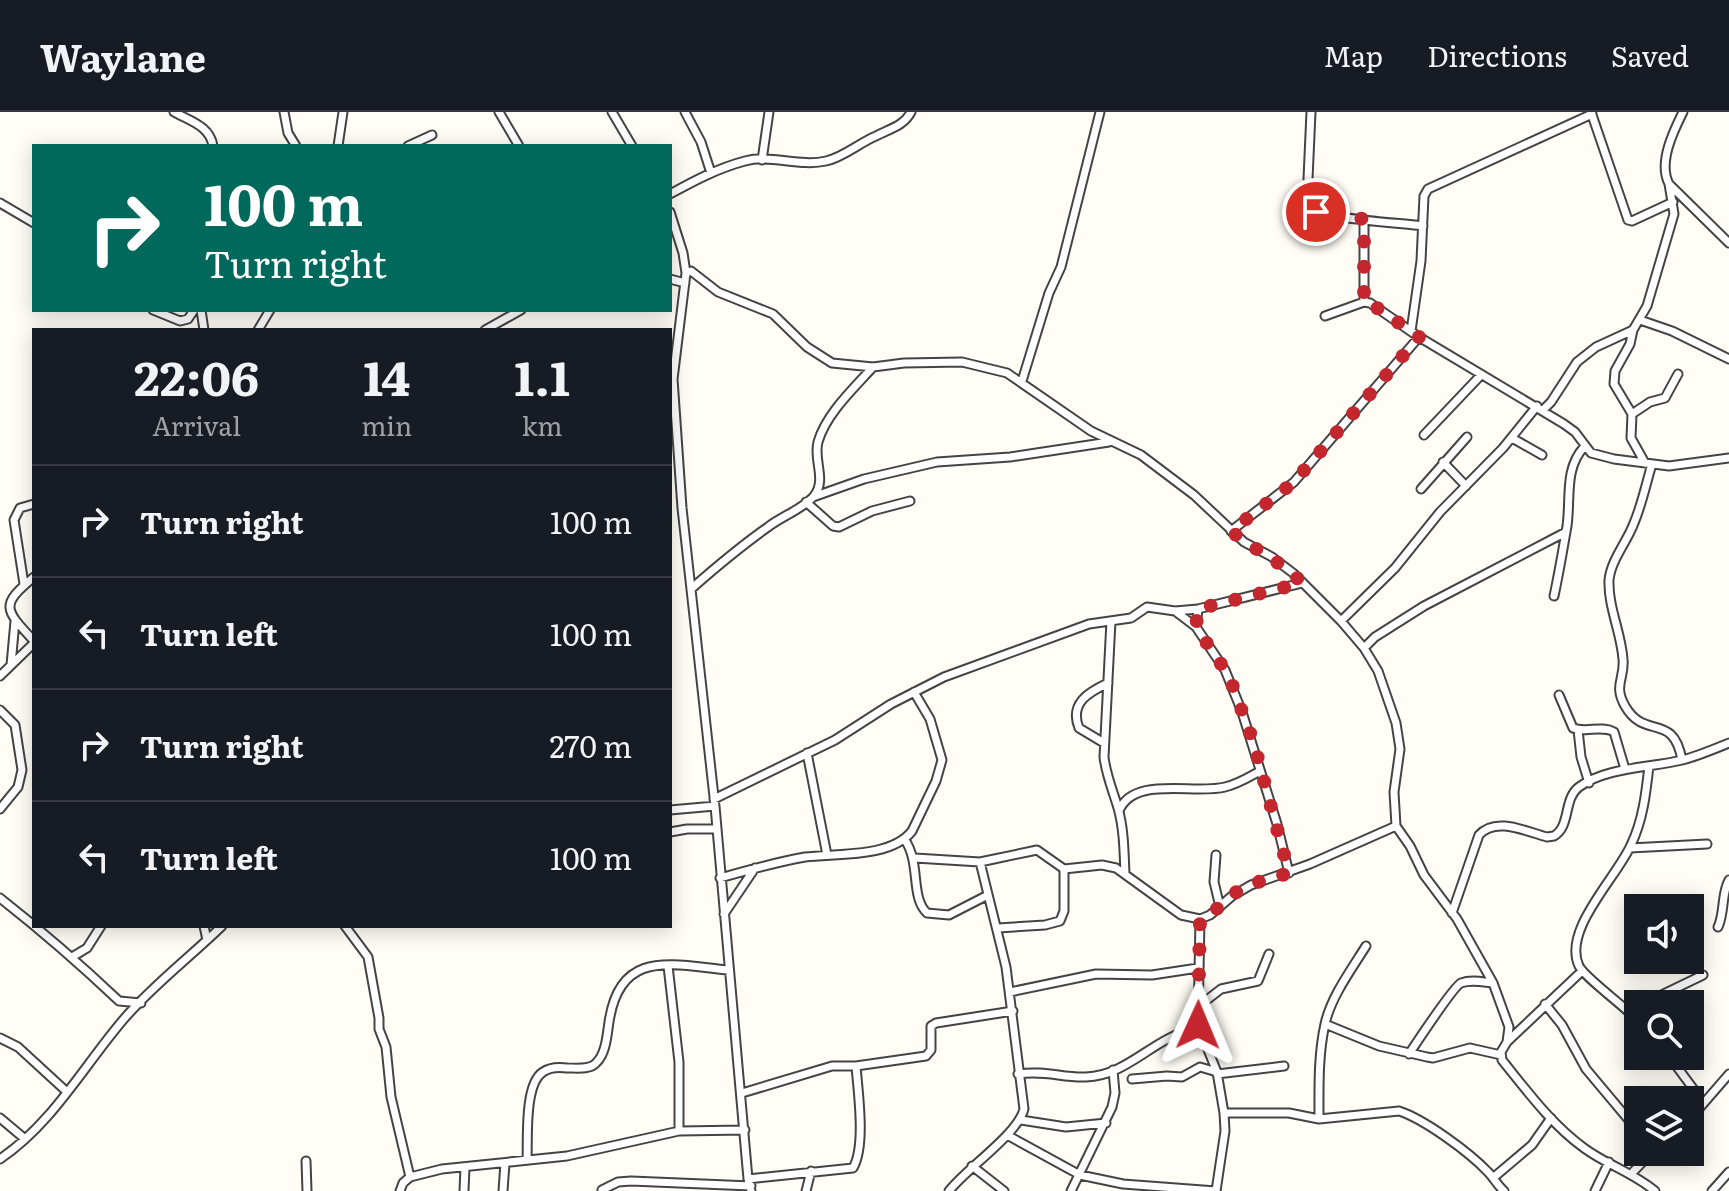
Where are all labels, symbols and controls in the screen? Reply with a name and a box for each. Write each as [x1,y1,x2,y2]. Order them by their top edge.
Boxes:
text: Waylane [40,27,206,84]
text: Map [1324,34,1383,76]
text: Directions [1427,34,1567,76]
text: Saved [1611,34,1689,76]
text: 100 m [204,160,363,243]
icon: right [72,176,176,280]
pin [1282,178,1350,246]
icon: arrive [1294,190,1338,234]
text: Turn right [204,236,387,289]
text: 22:06 [134,340,259,411]
text: 14 [363,340,410,411]
text: 1.1 [514,340,570,411]
text: Arrival [152,405,241,444]
text: min [361,405,412,444]
text: km [522,405,563,444]
icon: right [72,499,116,543]
text: Turn right [140,499,304,543]
text: 100 m [550,499,632,543]
icon: left [72,611,116,655]
text: Turn left [140,611,278,655]
text: 100 m [550,611,632,655]
icon: right [72,723,116,767]
text: Turn right [140,723,304,767]
text: 270 m [549,723,632,767]
icon: left [72,835,116,879]
text: Turn left [140,835,278,879]
text: 100 m [550,835,632,879]
map controls [1624,894,1704,1166]
button: sound [1624,894,1704,974]
position arrow [1156,983,1240,1067]
button: search [1624,990,1704,1070]
button: layers [1624,1086,1704,1166]

